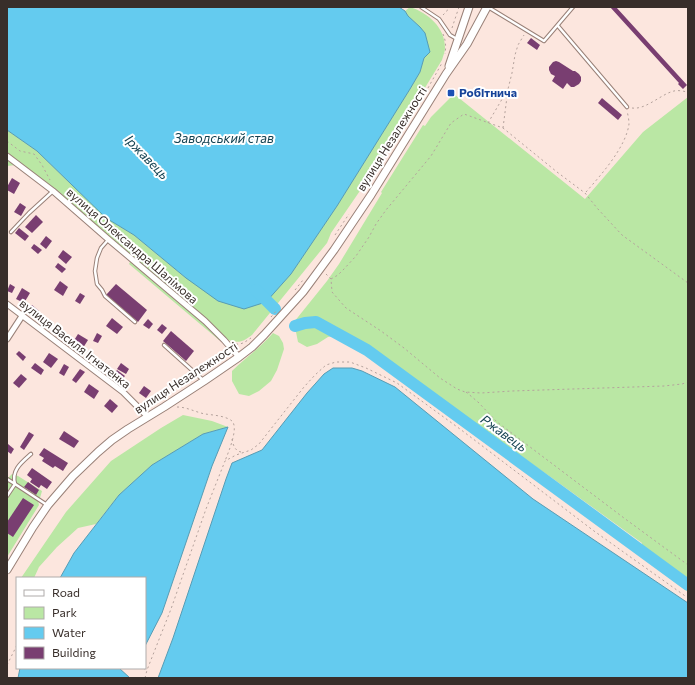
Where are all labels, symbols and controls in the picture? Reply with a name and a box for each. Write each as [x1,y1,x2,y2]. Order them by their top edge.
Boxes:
street label: вулиця Незалежності [353,84,429,193]
place label: Робітнича [459,85,517,99]
marker: Робітнича [446,88,456,98]
water label: Заводський став [174,130,274,146]
water label: Іржавець [122,131,172,183]
street label: вулиця Олександра Шалімова [64,184,201,306]
street label: вулиця Василя Ігнатенка [17,296,134,391]
street label: вулиця Незалежності [131,339,240,416]
water label: Ржавець [478,411,530,455]
legend [16,577,146,669]
text: Road [52,585,80,599]
text: Park [52,605,78,619]
text: Water [52,625,86,639]
text: Building [52,645,96,659]

